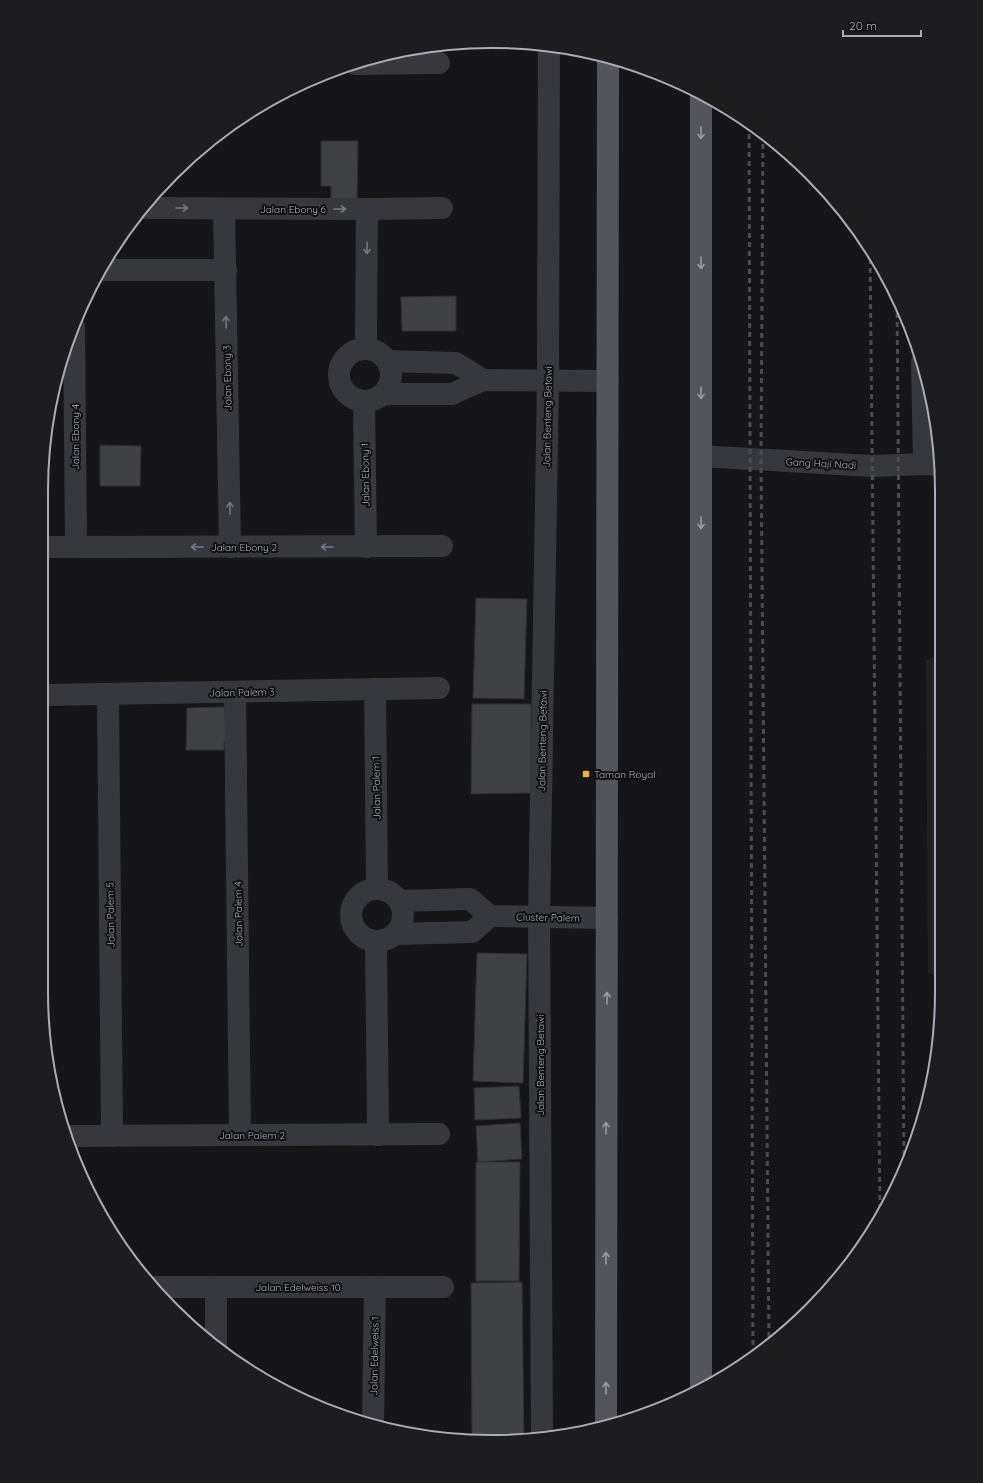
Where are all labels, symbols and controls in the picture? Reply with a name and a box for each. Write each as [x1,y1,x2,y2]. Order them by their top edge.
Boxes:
scale bar [843,12,921,38]
text: 20 m [849,18,877,33]
one-way arrow [697,126,705,139]
street label: Jalan Ebony 6 [260,203,327,216]
one-way arrow [175,204,188,212]
one-way arrow [333,205,346,213]
one-way arrow [363,241,371,254]
one-way arrow [697,256,705,269]
one-way arrow [223,316,230,329]
street label: Jalan Ebony 3 [220,345,235,411]
street label: Jalan Benteng Betawi [540,366,555,468]
one-way arrow [697,386,705,399]
street label: Jalan Ebony 4 [69,404,82,470]
street label: Jalan Ebony 1 [358,443,373,507]
street label: Gang Haji Nadi [786,455,856,472]
one-way arrow [226,502,233,515]
one-way arrow [697,516,705,529]
street label: Jalan Ebony 2 [211,541,278,554]
one-way arrow [191,543,204,551]
one-way arrow [321,543,334,551]
street label: Jalan Palem 3 [209,685,275,700]
street label: Jalan Benteng Betawi [535,690,550,792]
street label: Jalan Palem 1 [369,756,384,820]
place label: Taman Royal [594,768,656,781]
marker: Taman Royal [581,769,591,779]
street label: Jalan Palem 4 [231,881,246,947]
street label: Jalan Palem 5 [103,882,118,948]
street label: Cluster Palem [516,910,580,925]
one-way arrow [603,992,611,1005]
street label: Jalan Benteng Betawi [534,1014,547,1116]
one-way arrow [602,1122,610,1135]
street label: Jalan Palem 2 [219,1129,285,1142]
one-way arrow [602,1252,610,1265]
street label: Jalan Edelweiss 10 [255,1281,341,1294]
street label: Jalan Edelweiss 1 [367,1316,382,1396]
one-way arrow [602,1382,610,1395]

